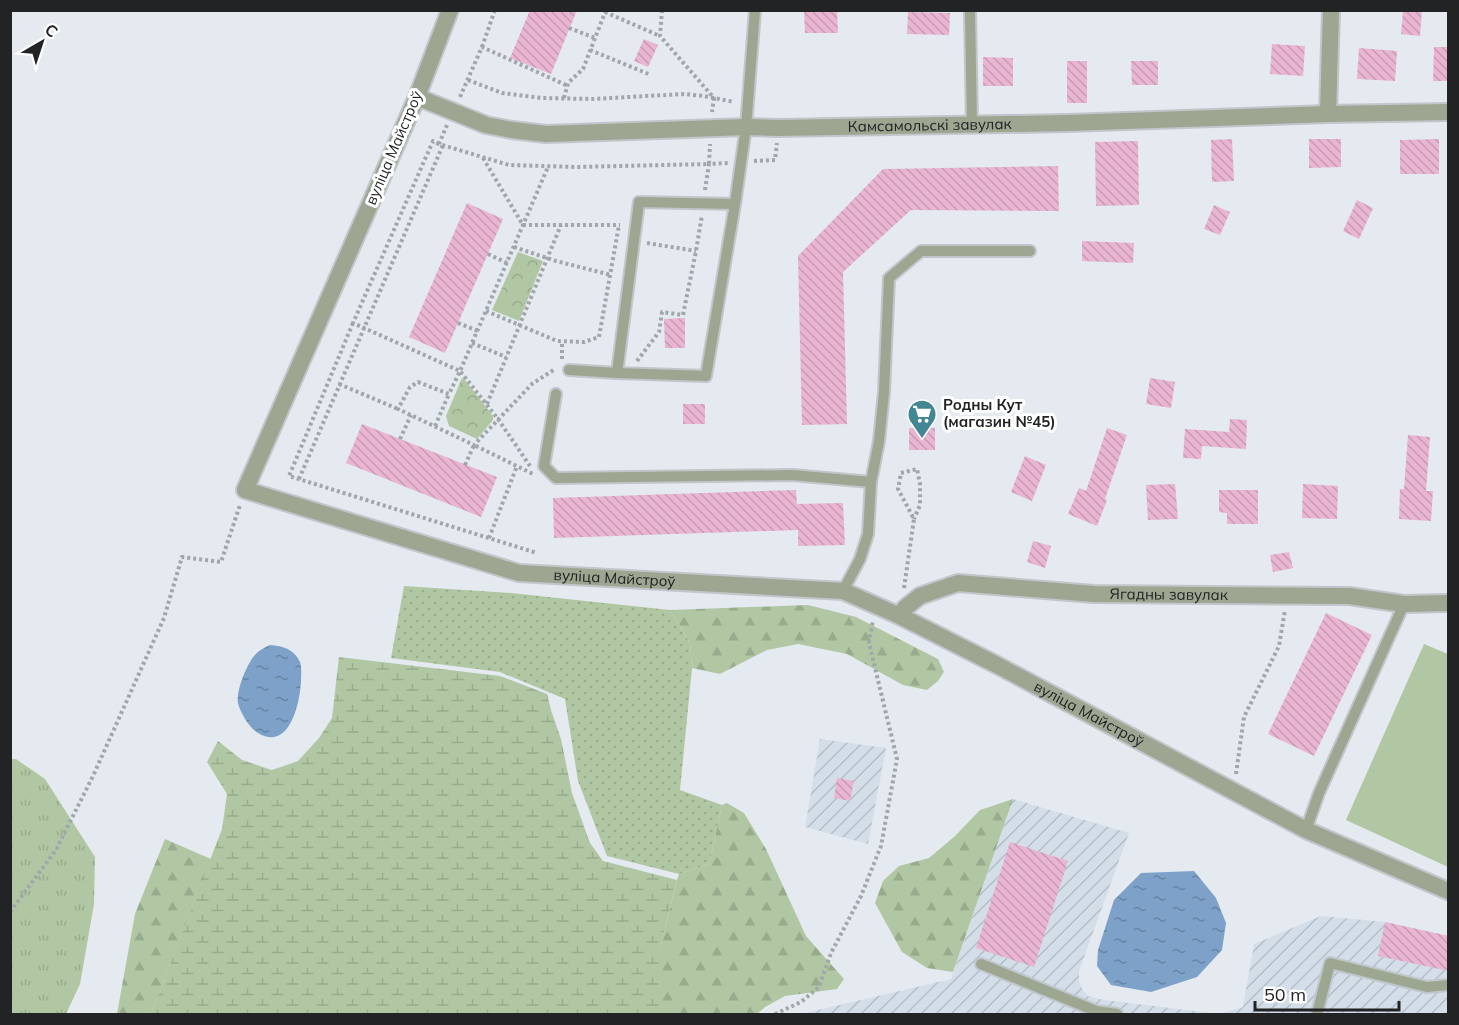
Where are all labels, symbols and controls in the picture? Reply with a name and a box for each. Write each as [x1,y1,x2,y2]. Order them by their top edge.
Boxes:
north arrow [12,12,72,72]
text: С [41,19,62,42]
street label: вуліца Майстроў [361,88,426,208]
street label: Камсамольскі завулак [848,114,1013,136]
place label: Родны Кут (магазин №45) [943,395,1055,431]
supermarket icon: Родны Кут (магазин №45) [906,398,938,440]
street label: вуліца Майстроў [553,565,676,591]
street label: Ягадны завулак [1110,584,1229,604]
street label: вуліца Майстроў [1031,677,1148,751]
scale bar [1255,974,1399,1012]
text: 50 m [1264,983,1306,1006]

